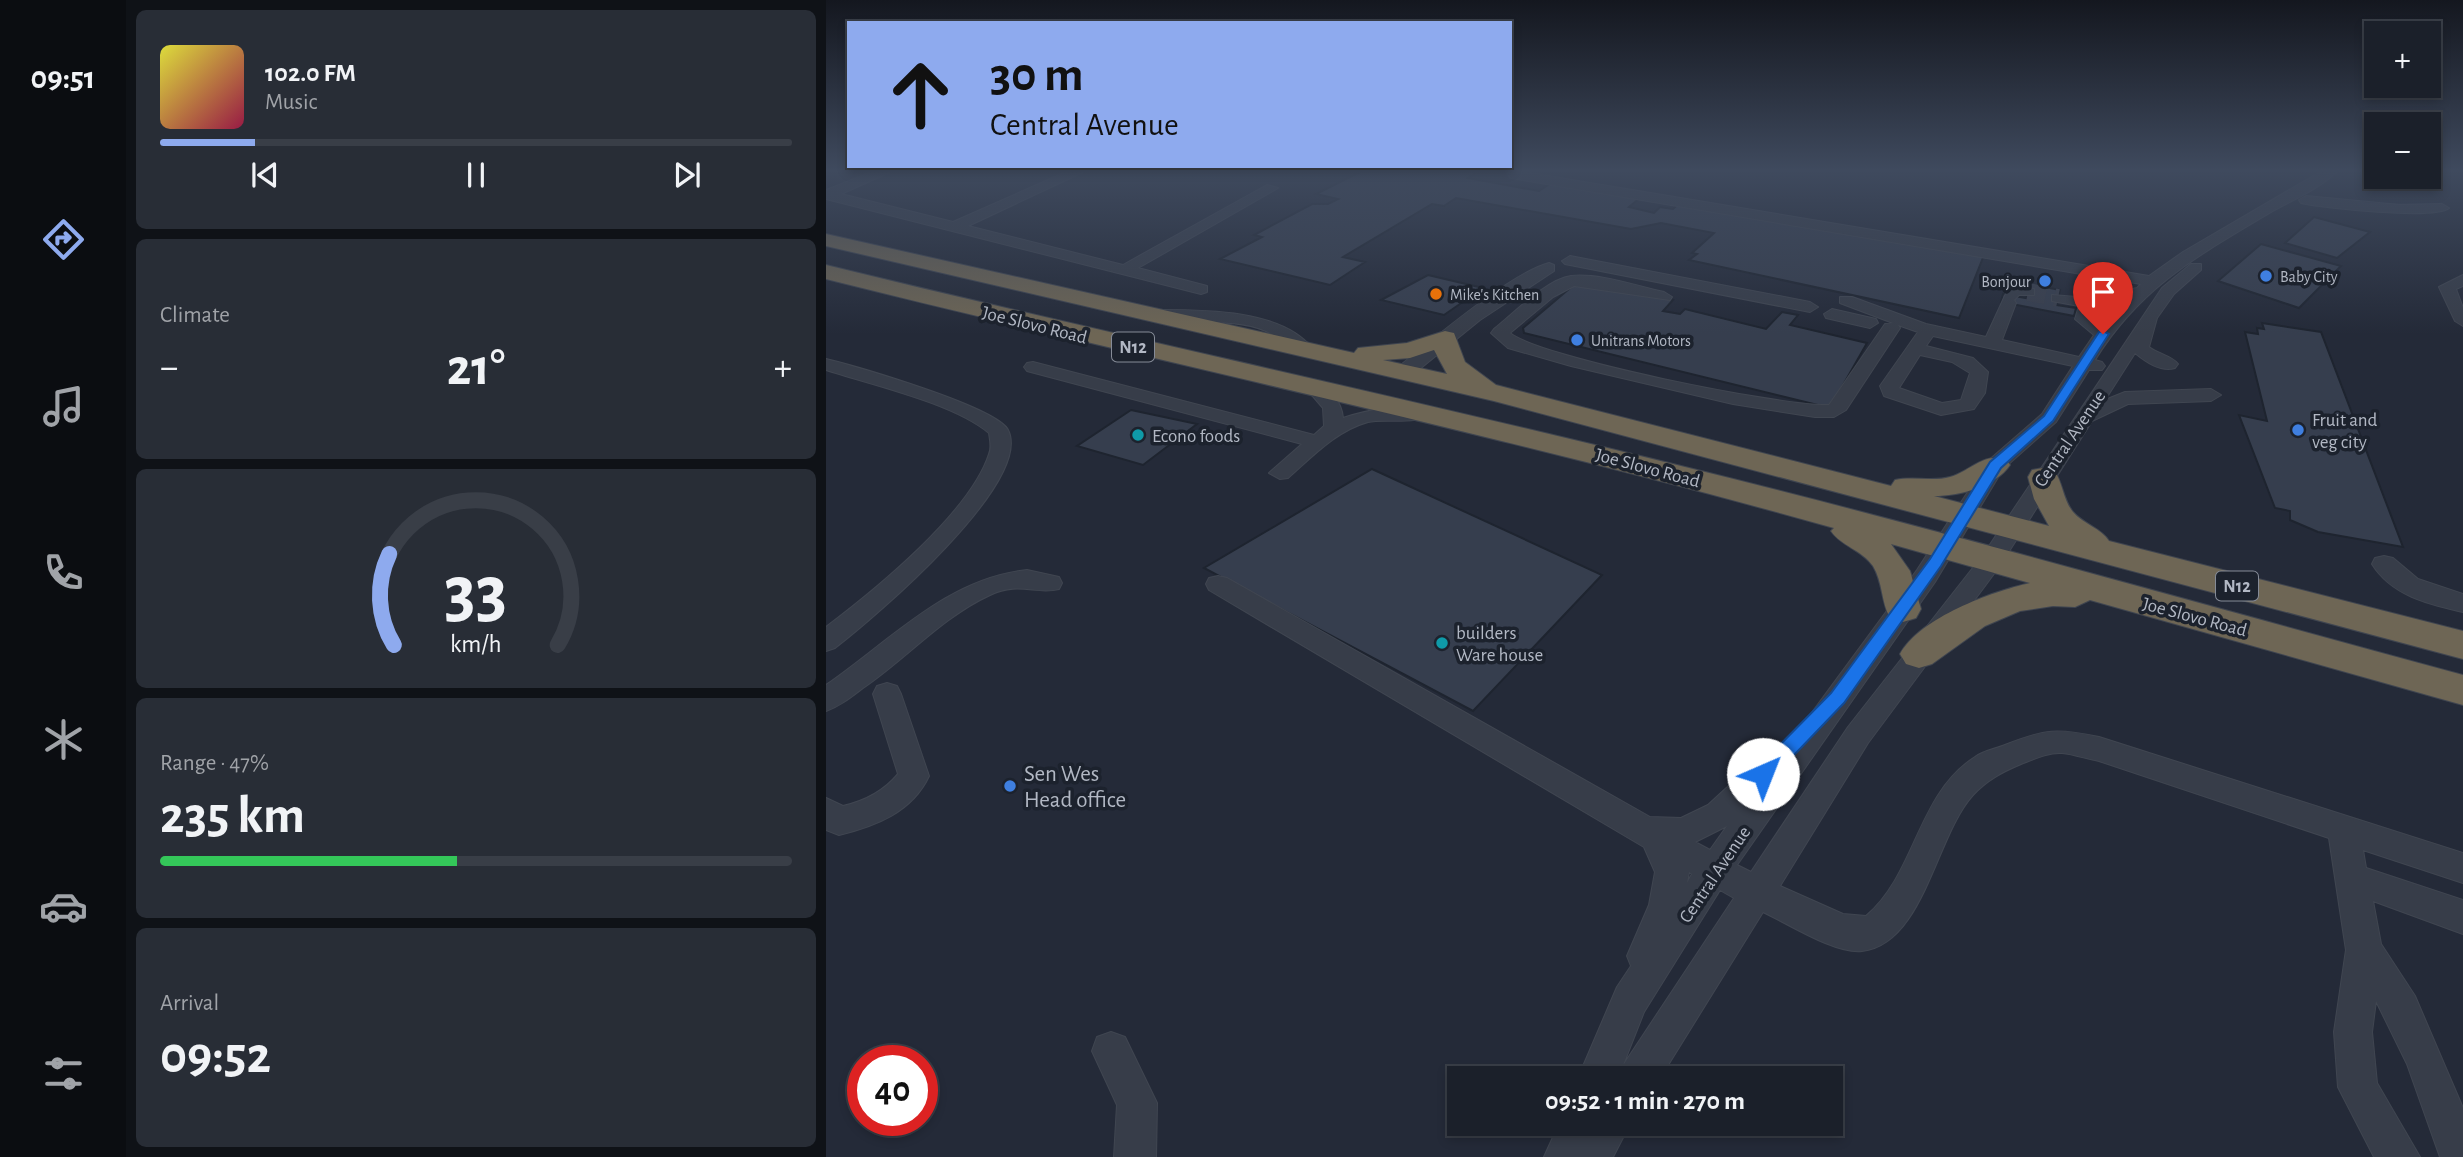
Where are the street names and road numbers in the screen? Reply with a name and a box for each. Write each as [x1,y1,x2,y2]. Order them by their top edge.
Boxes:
street label: Joe Slovo Road [980,303,1089,348]
road number: N12 [1112,332,1154,362]
street label: Central Avenue [2031,387,2109,491]
street label: Joe Slovo Road [1593,445,1702,492]
road number: N12 [2216,572,2258,600]
street label: Joe Slovo Road [2140,594,2249,641]
street label: Central Avenue [1676,823,1754,927]

